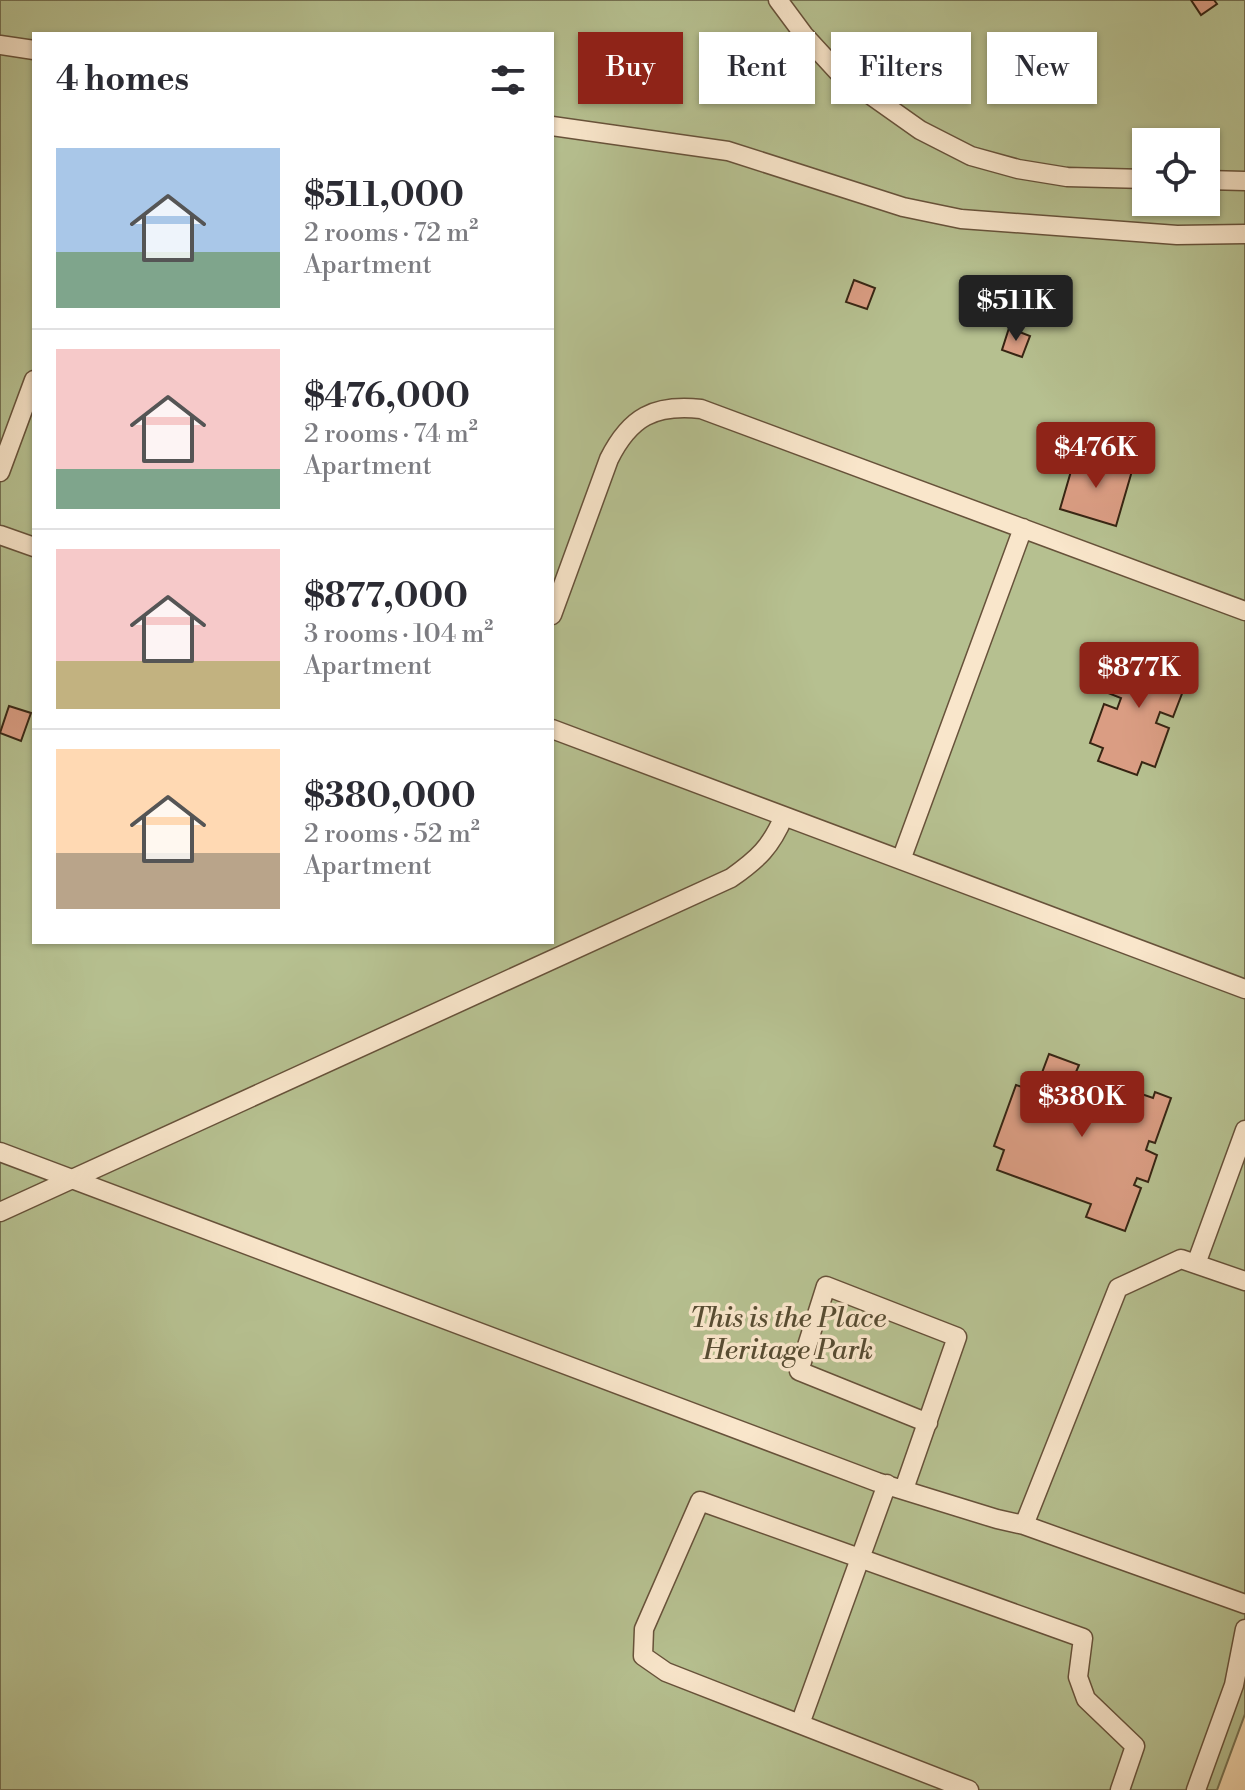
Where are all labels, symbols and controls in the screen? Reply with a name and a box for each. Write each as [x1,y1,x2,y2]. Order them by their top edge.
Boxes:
chip: Buy [578,32,683,104]
chip: Rent [699,32,815,104]
chip: Filters [831,32,971,104]
chip: New [987,32,1097,104]
icon: filters [486,58,530,102]
text: 4 homes [56,59,189,101]
map controls [1132,128,1220,216]
button: locate [1132,128,1220,216]
text: $511,000 [304,175,464,217]
icon: home [120,180,216,276]
text: 2 rooms · 72 m² [304,217,478,249]
text: Apartment [304,249,432,281]
pin: $511K [960,275,1072,343]
text: $511K [977,285,1055,317]
text: $476,000 [304,376,470,418]
icon: home [120,381,216,477]
text: 2 rooms · 74 m² [304,418,478,450]
pin: $476K [1040,422,1152,490]
text: $476K [1054,432,1138,464]
text: Apartment [304,450,432,482]
text: $877,000 [304,576,468,618]
icon: home [120,581,216,677]
text: 3 rooms · 104 m² [304,618,493,650]
pin: $877K [1083,642,1195,710]
text: Apartment [304,650,432,682]
text: $877K [1098,652,1180,684]
text: $380,000 [304,776,476,818]
icon: home [120,781,216,877]
text: 2 rooms · 52 m² [304,818,480,850]
text: Apartment [304,850,432,882]
pin: $380K [1026,1071,1138,1139]
text: $380K [1038,1081,1126,1113]
park label: This is the Place Heritage Park [690,1301,886,1368]

